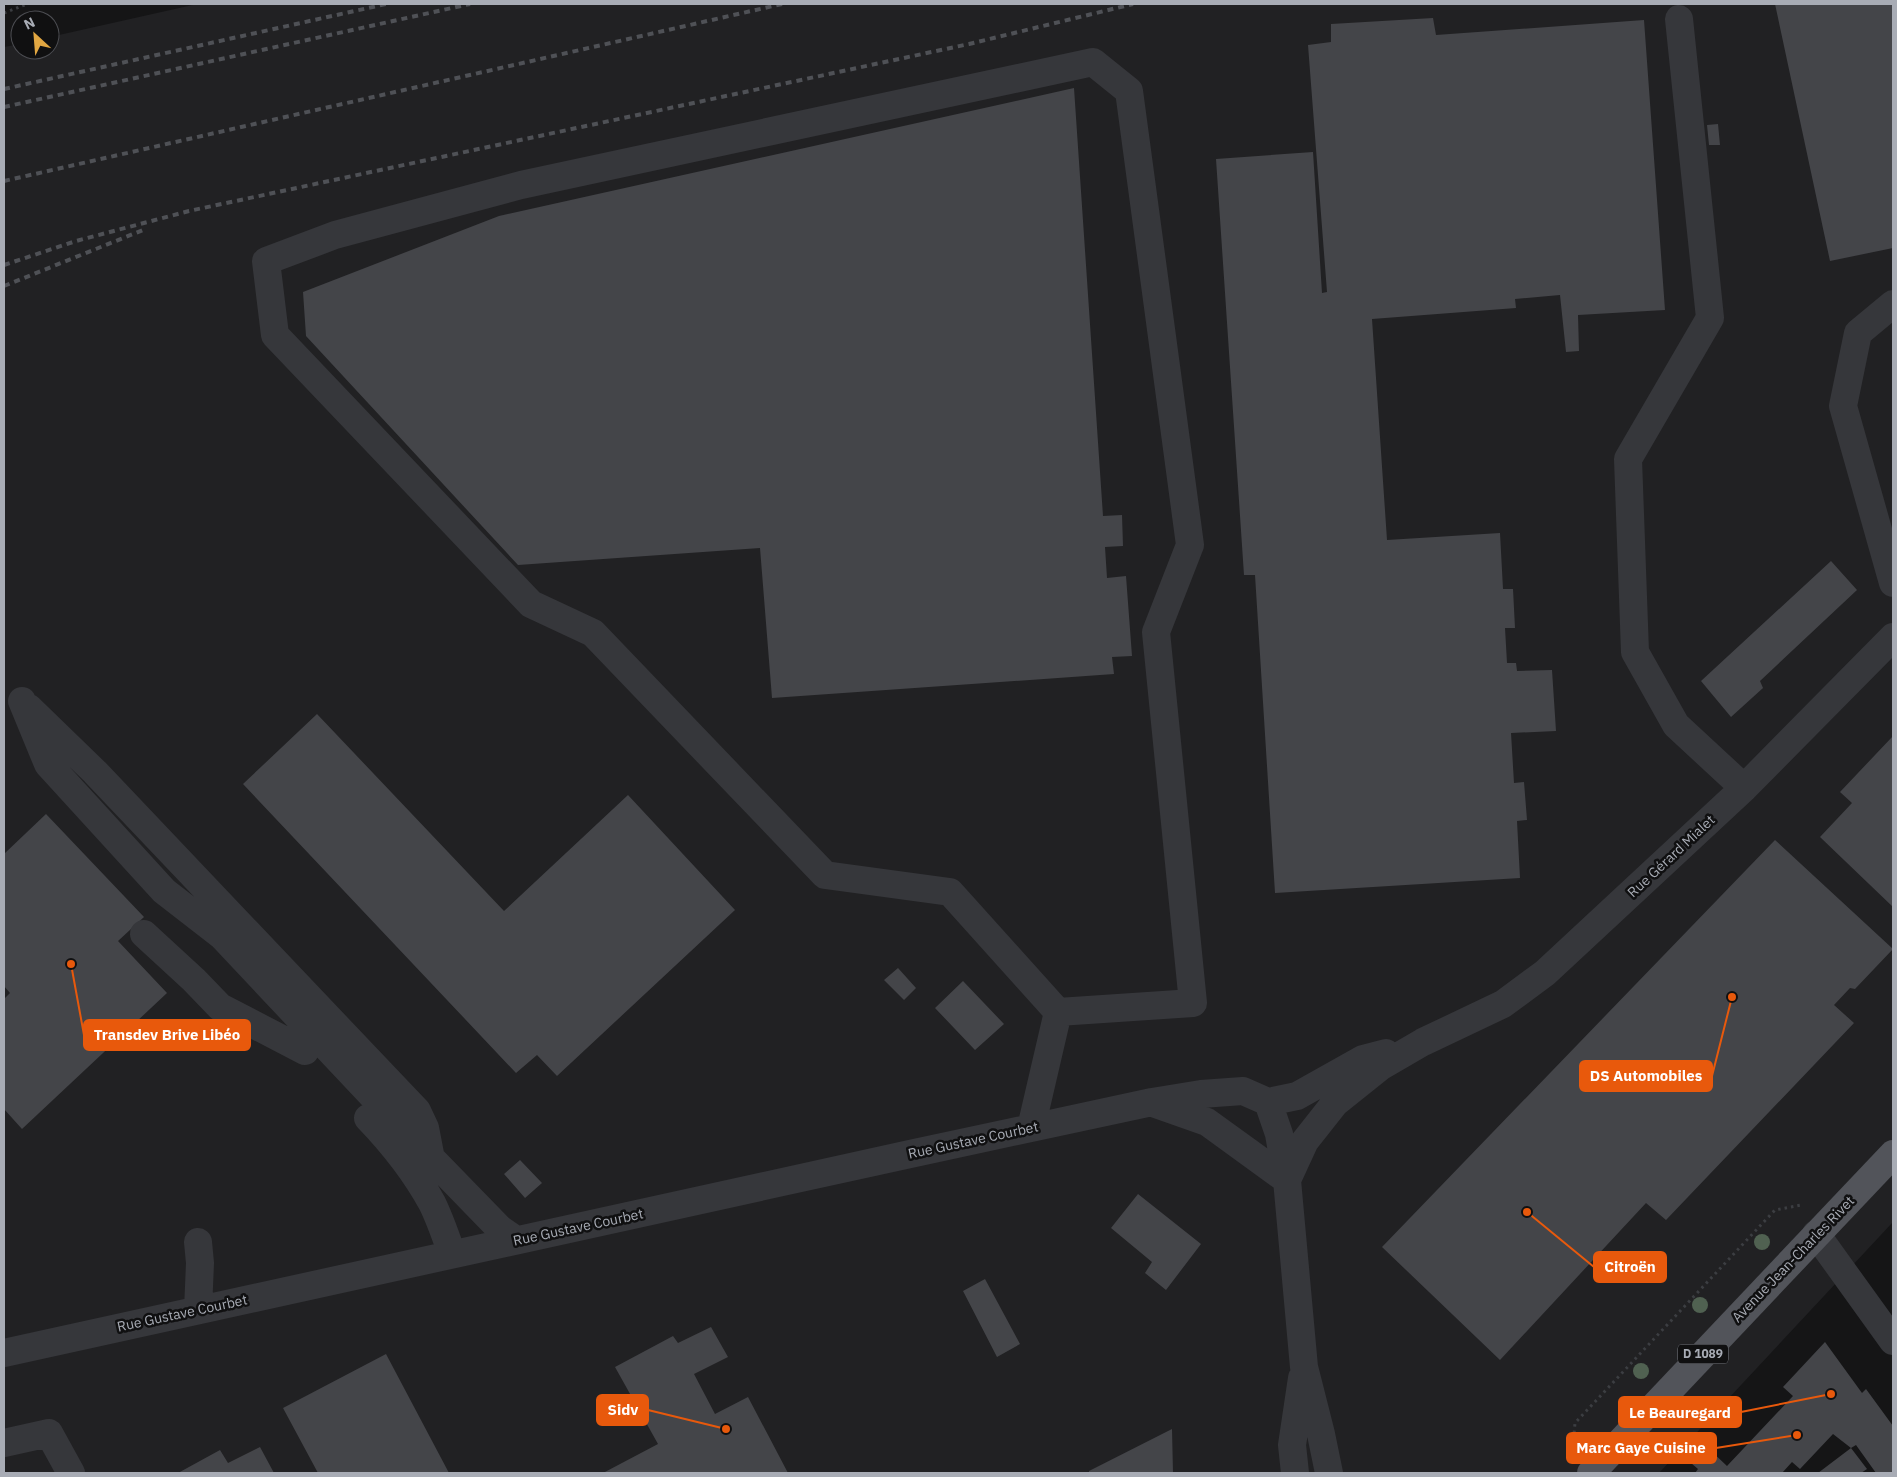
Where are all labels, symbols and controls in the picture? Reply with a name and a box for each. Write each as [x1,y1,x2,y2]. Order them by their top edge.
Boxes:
north arrow [10,10,60,60]
text: N [21,13,38,34]
street label: Rue Gérard Mialet [1624,811,1719,901]
callout: Transdev Brive Libéo [84,1020,250,1050]
text: Transdev Brive Libéo [94,1025,240,1044]
callout: DS Automobiles [1580,1061,1712,1091]
text: DS Automobiles [1590,1066,1703,1085]
street label: Rue Gustave Courbet [906,1117,1040,1163]
street label: Avenue Jean-Charles Rivet [1728,1192,1858,1326]
street label: Rue Gustave Courbet [511,1204,645,1250]
callout: Citroën [1594,1252,1666,1282]
text: Citroën [1604,1257,1656,1276]
street label: Rue Gustave Courbet [115,1290,249,1336]
road number: D 1089 [1678,1345,1728,1364]
callout: Sidv [597,1395,648,1425]
callout: Le Beauregard [1619,1397,1741,1427]
text: Sidv [608,1400,638,1419]
text: Le Beauregard [1629,1403,1731,1422]
callout: Marc Gaye Cuisine [1567,1433,1716,1463]
text: Marc Gaye Cuisine [1576,1438,1706,1457]

